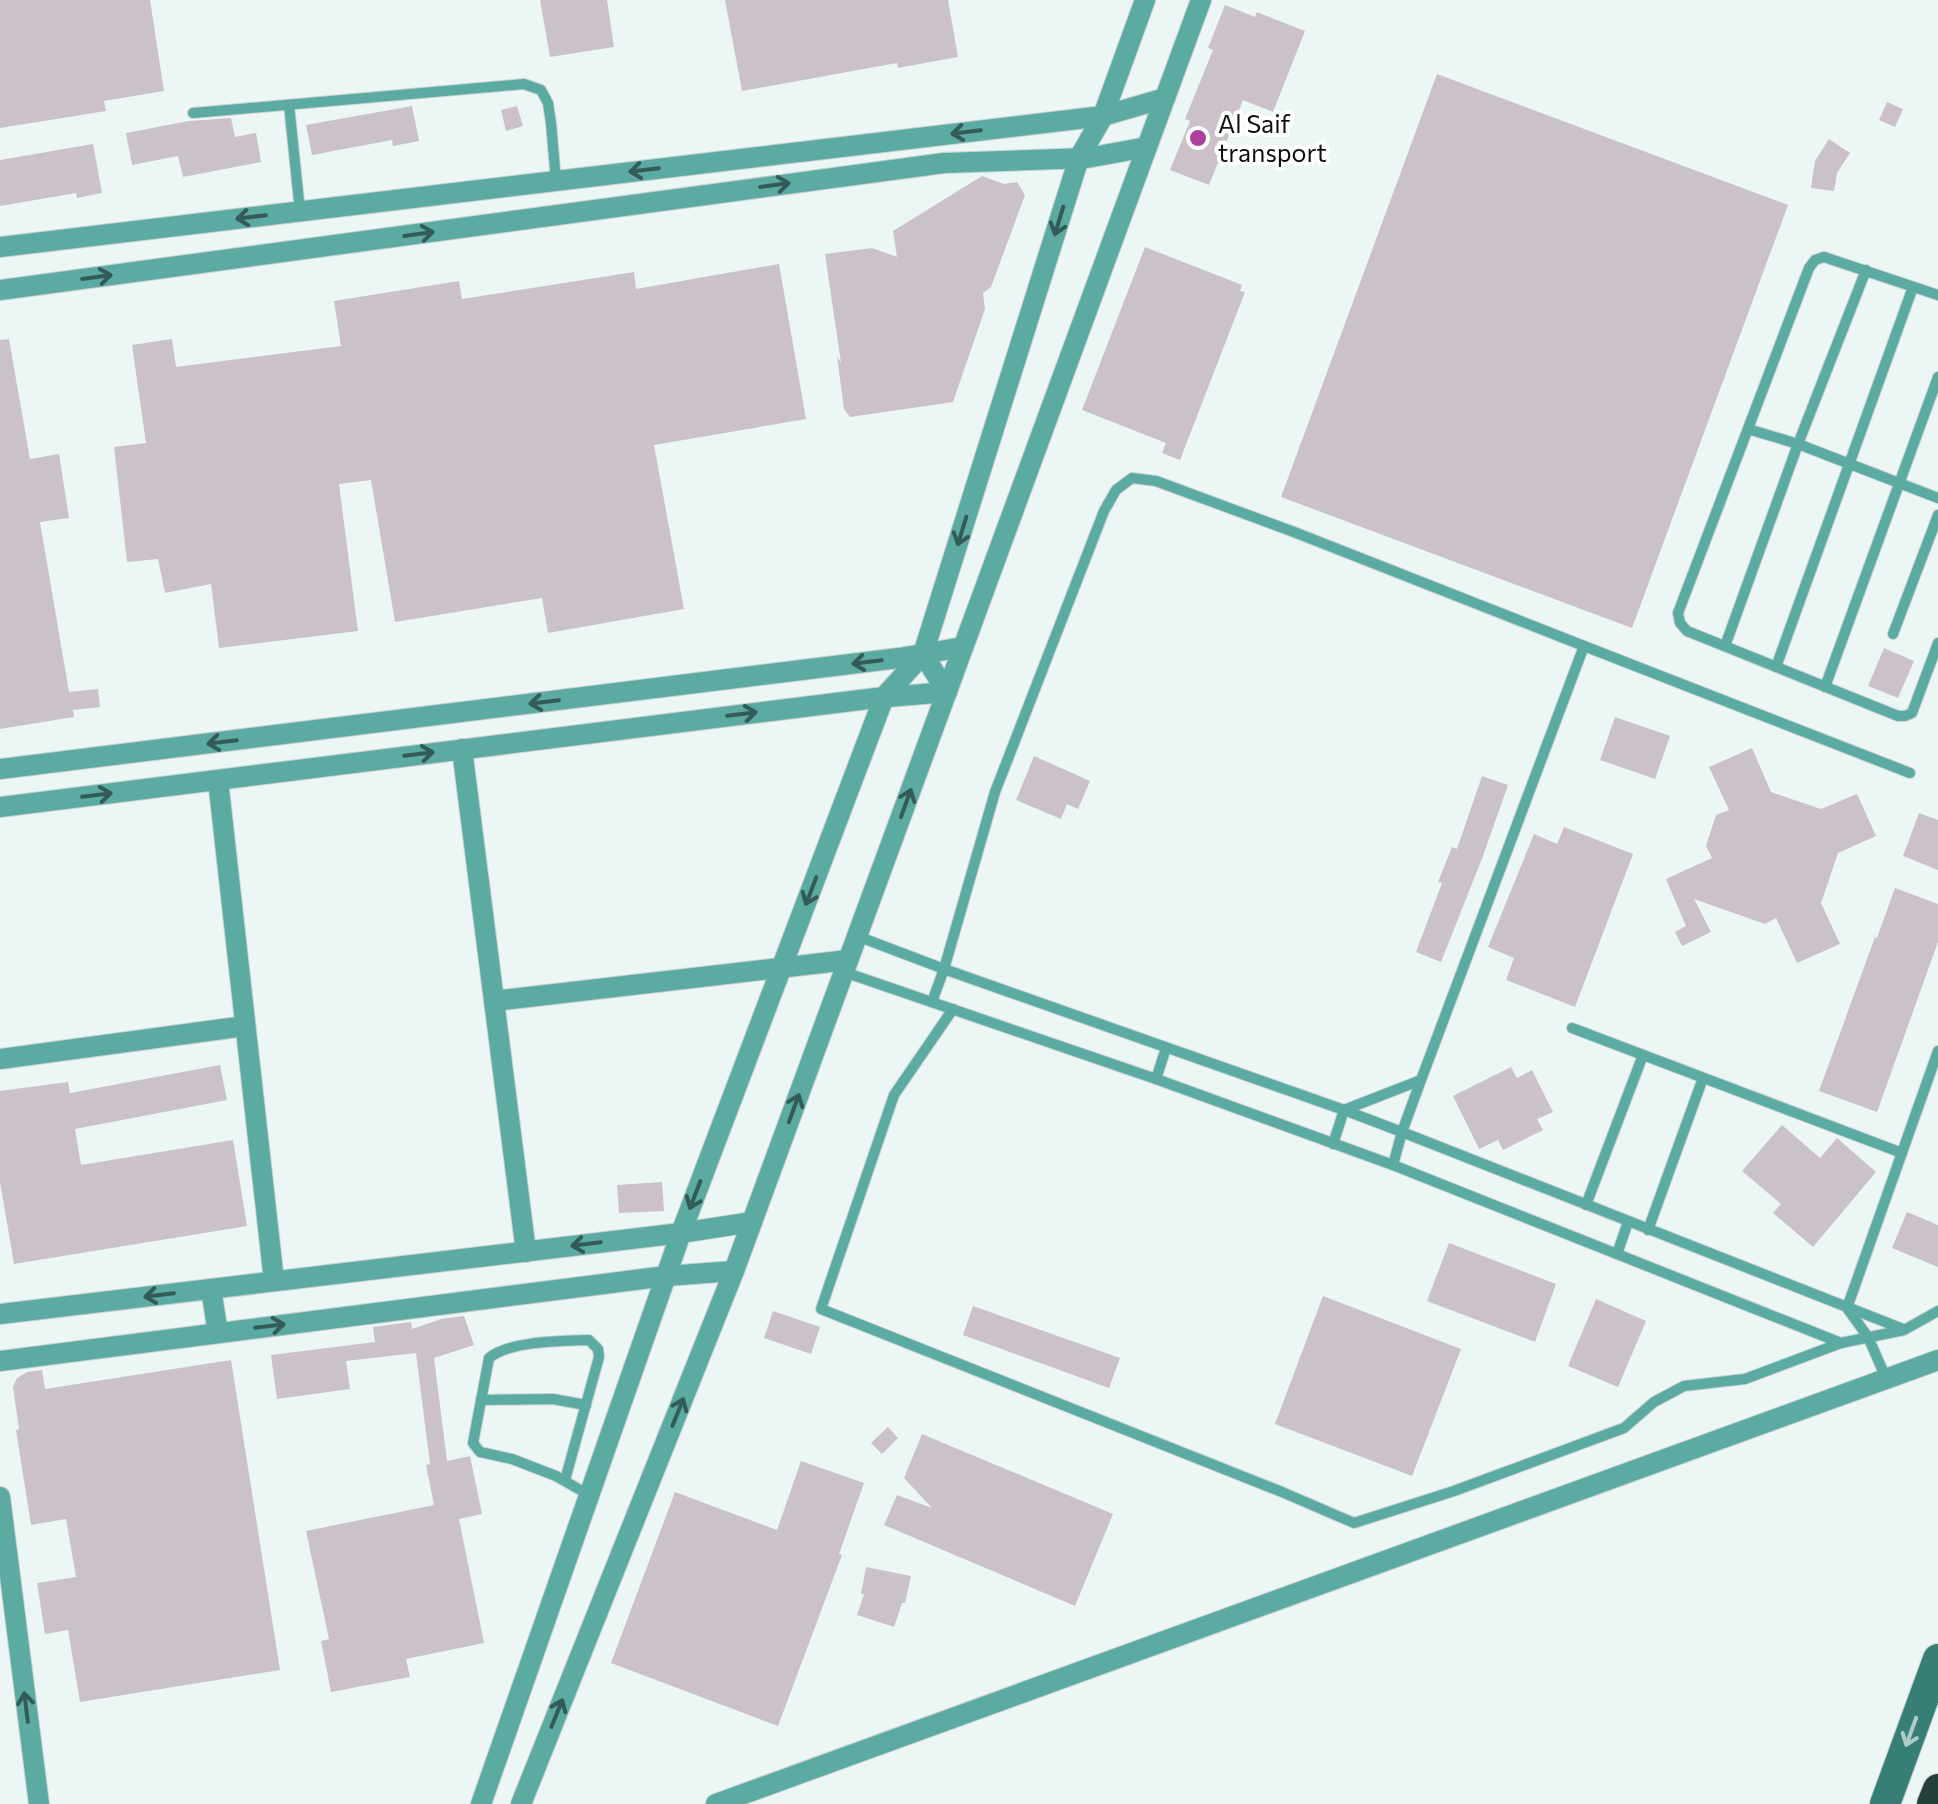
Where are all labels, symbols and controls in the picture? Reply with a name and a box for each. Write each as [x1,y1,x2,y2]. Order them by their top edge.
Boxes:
place label: Al Saif transport [1218,108,1327,167]
one-way arrow [951,123,983,142]
marker: Al Saif transport [1187,127,1209,149]
one-way arrow [628,161,660,180]
one-way arrow [759,176,791,194]
one-way arrow [1049,204,1067,236]
one-way arrow [236,208,268,227]
one-way arrow [402,224,434,242]
one-way arrow [80,267,112,286]
one-way arrow [951,514,969,546]
one-way arrow [851,653,883,672]
one-way arrow [529,693,561,712]
one-way arrow [725,704,757,723]
one-way arrow [206,733,238,752]
one-way arrow [403,744,435,763]
one-way arrow [80,785,112,803]
one-way arrow [898,788,916,819]
one-way arrow [800,876,818,906]
one-way arrow [786,1093,804,1124]
one-way arrow [685,1180,703,1210]
one-way arrow [570,1236,603,1254]
one-way arrow [143,1286,176,1305]
one-way arrow [254,1317,286,1335]
one-way arrow [670,1397,688,1427]
one-way arrow [17,1692,35,1724]
one-way arrow [550,1699,568,1729]
one-way arrow [1901,1715,1919,1746]

